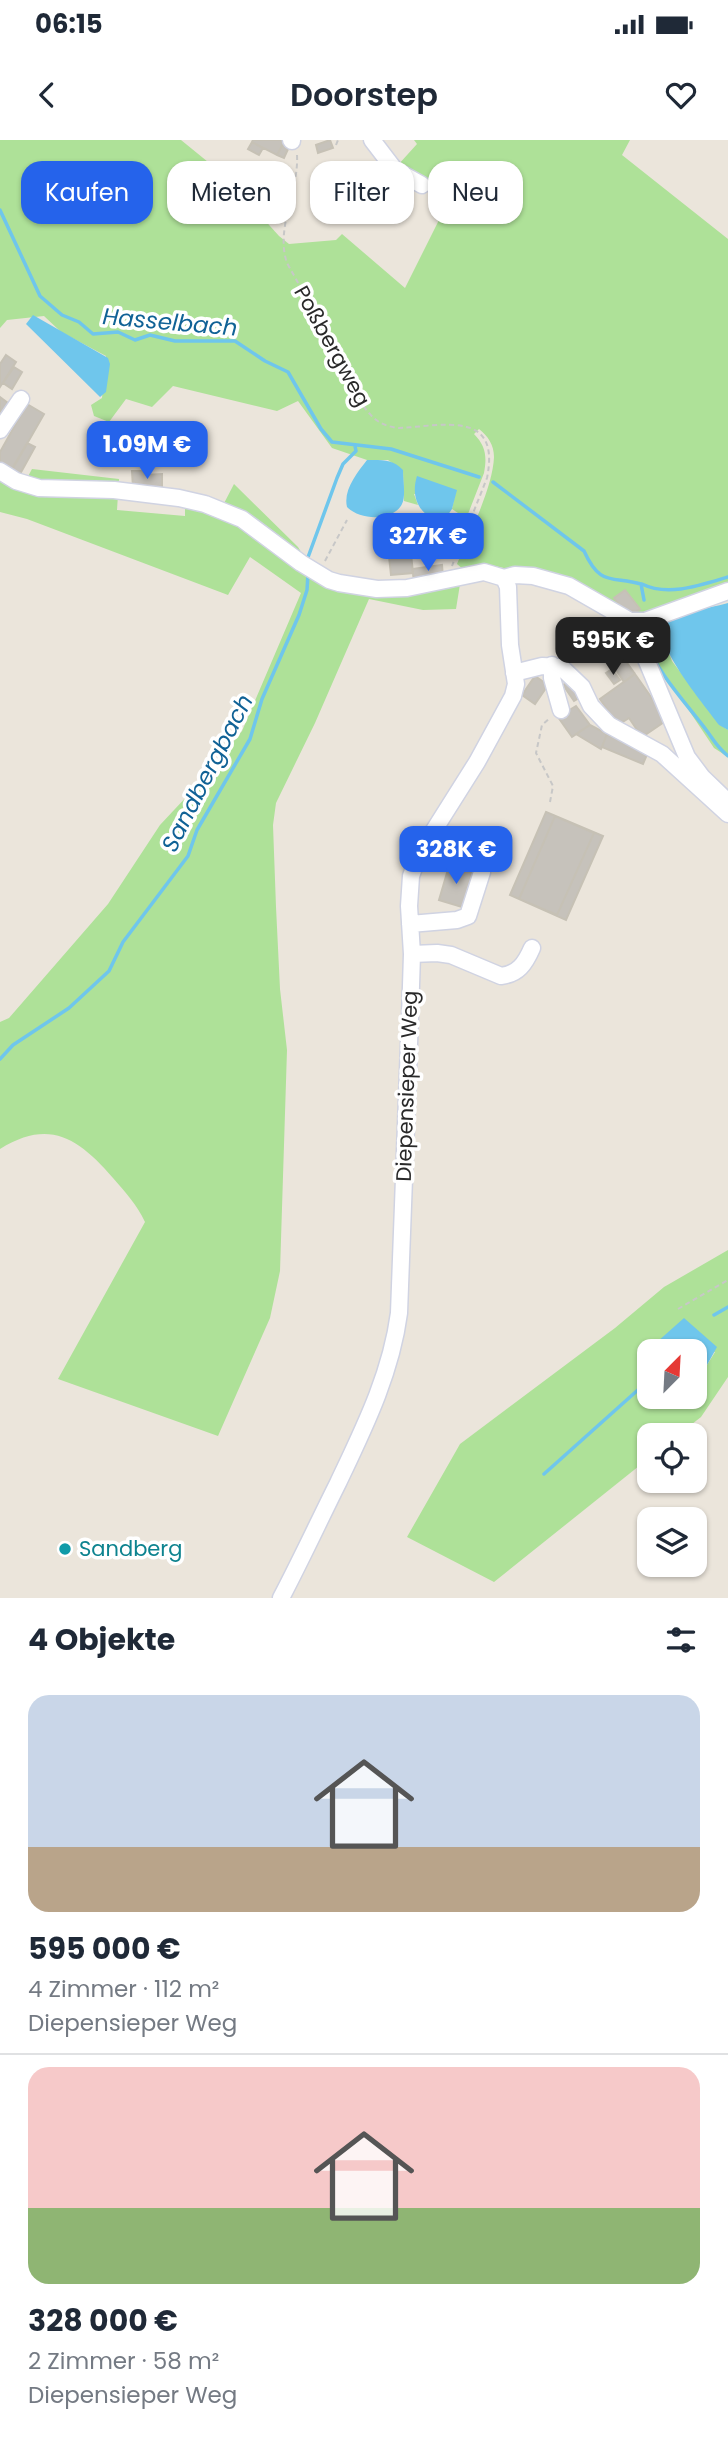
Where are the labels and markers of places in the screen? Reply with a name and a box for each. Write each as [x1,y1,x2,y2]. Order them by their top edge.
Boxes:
pin: 1.09M € [82,422,212,481]
pin: 327K € [371,514,485,573]
pin: 595K € [556,617,670,677]
pin: 328K € [399,826,513,886]
place label: Sandberg [79,1534,182,1563]
marker: Sandberg [57,1541,73,1557]

